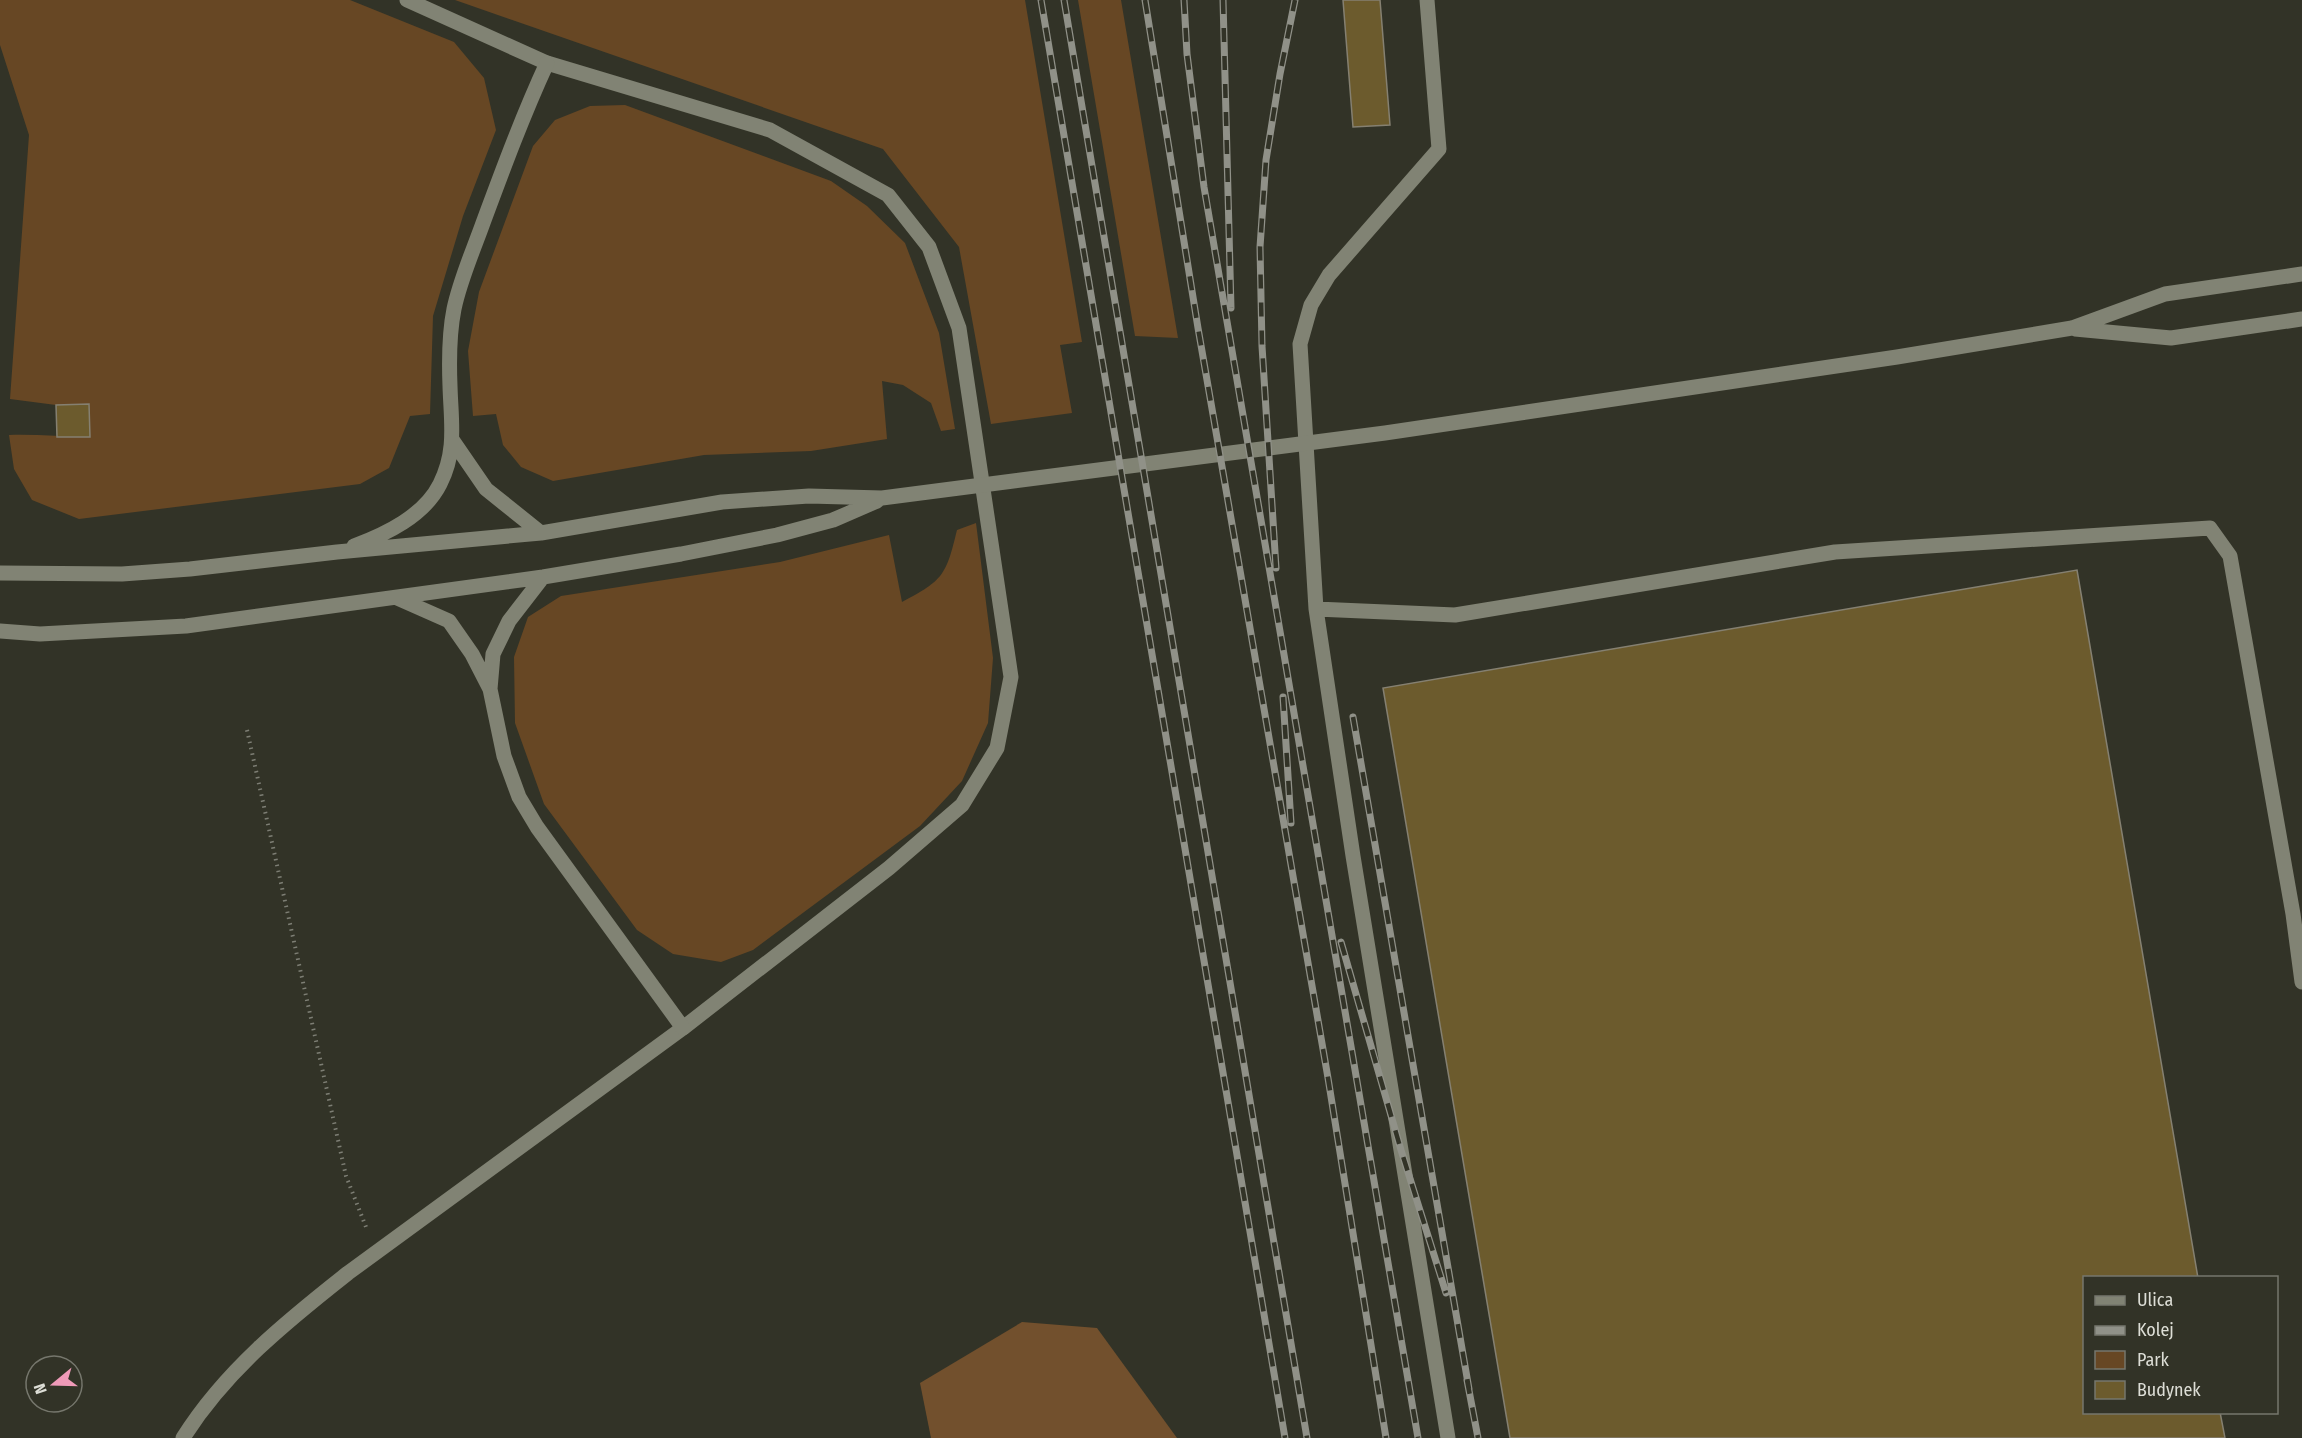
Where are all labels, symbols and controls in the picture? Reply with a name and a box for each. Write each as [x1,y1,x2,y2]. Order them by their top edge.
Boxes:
legend [2083,1276,2278,1414]
text: Ulica [2137,1289,2173,1311]
text: Kolej [2137,1319,2174,1341]
text: Park [2137,1349,2170,1371]
north arrow [24,1354,84,1414]
text: Budynek [2137,1379,2201,1401]
text: N [30,1381,51,1396]

